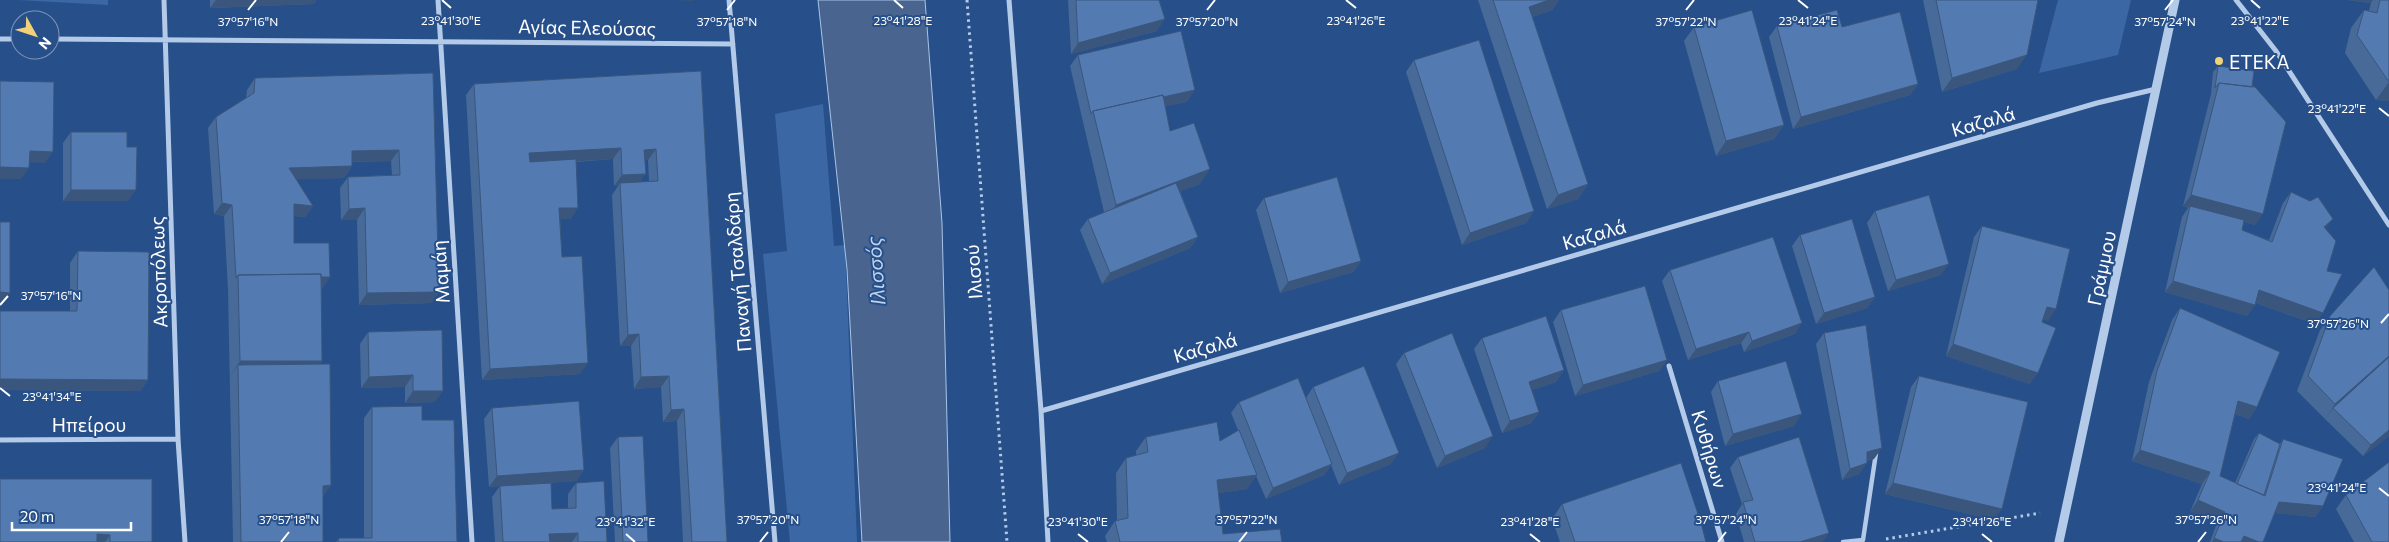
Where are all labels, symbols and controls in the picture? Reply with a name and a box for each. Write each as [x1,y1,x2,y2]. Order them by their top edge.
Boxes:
north arrow [10,10,60,60]
text: 23°41'30"E [421,13,481,27]
text: 23°41'28"E [873,13,933,27]
text: 23°41'26"E [1326,13,1386,27]
text: 23°41'24"E [1779,13,1837,27]
text: 23°41'22"E [2231,13,2289,27]
text: 37°57'16"N [218,14,278,28]
street label: Αγίας Ελεούσας [518,14,656,40]
text: 37°57'18"N [697,14,757,28]
text: 37°57'20"N [1176,14,1238,28]
text: 37°57'22"N [1655,14,1717,28]
text: 37°57'24"N [2134,14,2196,28]
text: N [35,34,55,53]
place label: ΕΤΕΚΑ [2229,50,2290,73]
marker: ΕΤΕΚΑ [2213,55,2225,67]
street label: Καζαλά [1948,101,2018,141]
text: 23°41'22"E [2308,101,2366,115]
street label: Παναγή Τσαλδάρη [719,191,755,353]
street label: Καζαλά [1559,214,1629,254]
street label: Ακροπόλεως [145,216,171,328]
street label: Γράμμου [2082,228,2120,308]
water label: Ιλισσός [861,236,889,306]
street label: Μαμάη [426,240,454,304]
street label: Ιλισού [960,244,986,300]
text: 37°57'16"N [21,288,81,302]
text: 37°57'26"N [2307,316,2369,330]
street label: Καζαλά [1170,327,1240,367]
text: 23°41'34"E [22,389,82,403]
street label: Κυθήρων [1687,407,1733,491]
street label: Ηπείρου [52,413,126,436]
text: 23°41'24"E [2308,480,2366,494]
scale bar [12,500,131,532]
text: 20 m [20,507,54,525]
text: 37°57'18"N [259,512,319,526]
text: 37°57'20"N [737,512,799,526]
text: 37°57'22"N [1216,512,1278,526]
text: 37°57'24"N [1695,512,1757,526]
text: 37°57'26"N [2175,512,2237,526]
text: 23°41'32"E [597,514,655,528]
text: 23°41'30"E [1048,514,1108,528]
text: 23°41'28"E [1500,514,1560,528]
text: 23°41'26"E [1952,514,2012,528]

